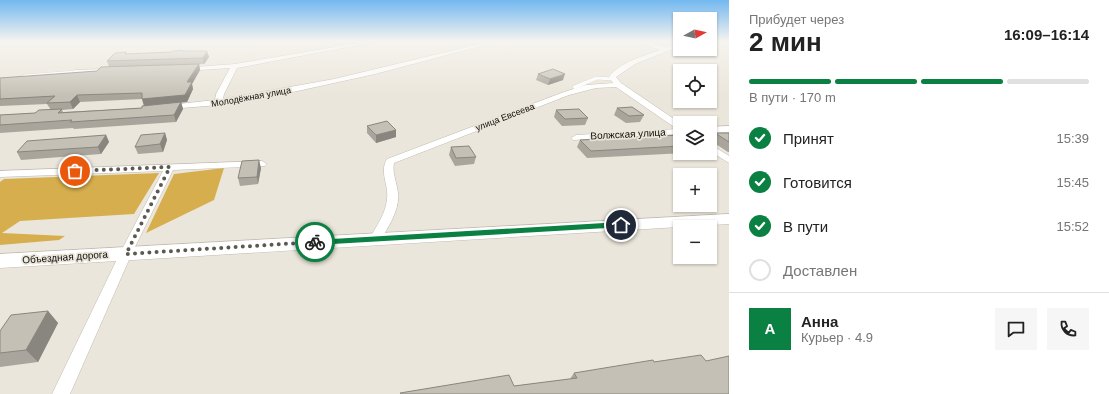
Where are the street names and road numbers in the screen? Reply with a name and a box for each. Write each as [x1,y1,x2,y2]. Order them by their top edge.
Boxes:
street label: Молодёжная улица [210,85,292,109]
street label: улица Евсеева [474,101,536,133]
street label: Волжская улица [590,127,666,141]
street label: Объездная дорога [22,248,109,265]

